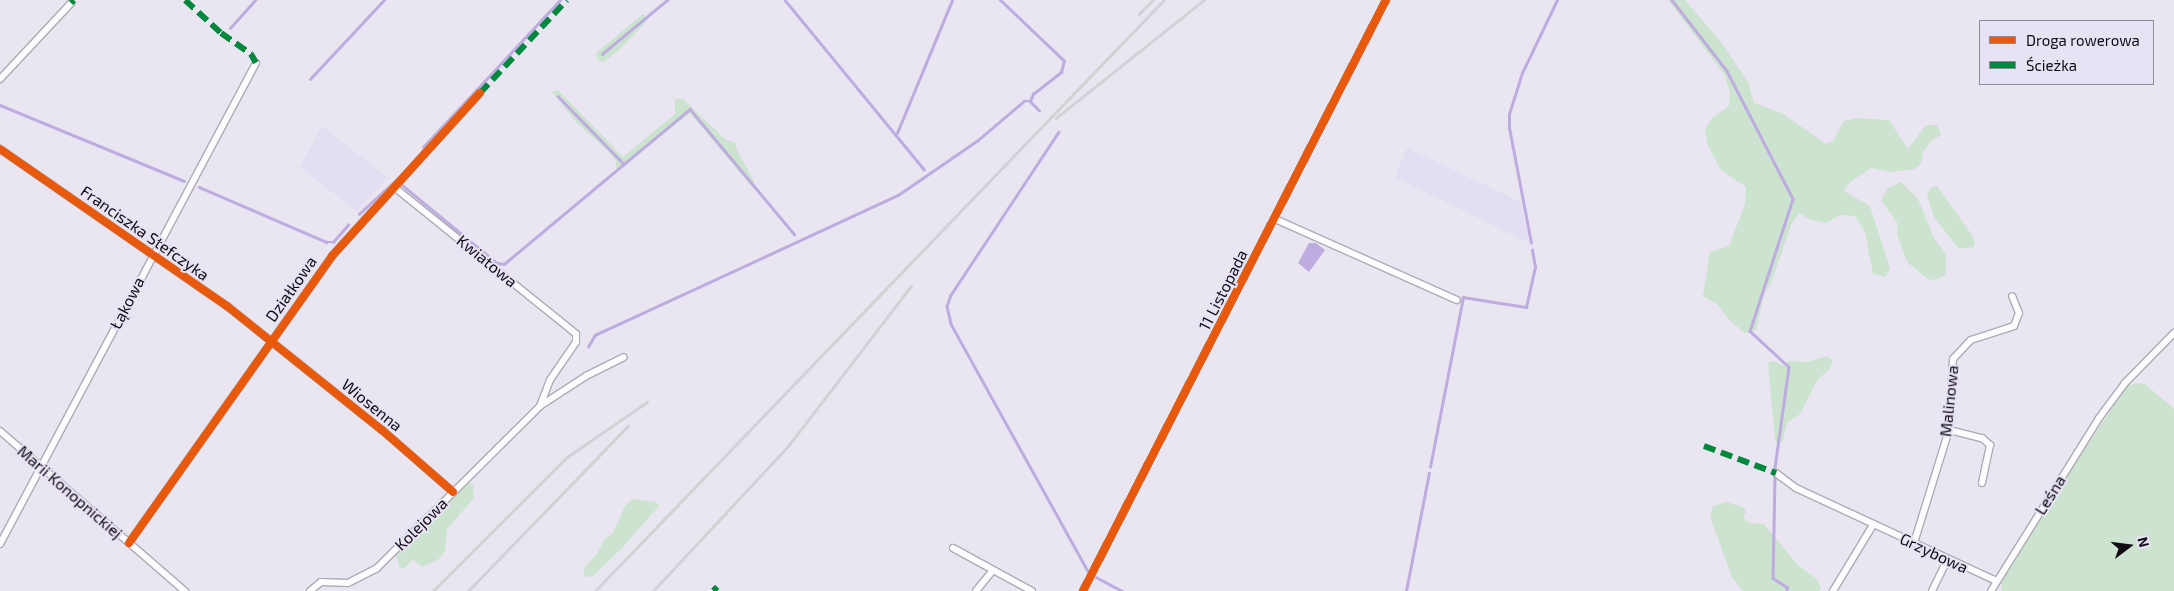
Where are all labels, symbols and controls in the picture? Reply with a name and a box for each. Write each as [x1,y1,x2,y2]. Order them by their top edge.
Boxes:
legend [1979,20,2154,85]
text: Droga rowerowa [2026,31,2140,49]
text: Ścieżka [2026,56,2077,74]
street label: Franciszka Stefczyka [77,181,213,285]
street label: Kwiatowa [453,231,521,291]
street label: 11 Listopada [1195,247,1251,333]
street label: Działkowa [261,253,321,325]
street label: Łąkowa [106,274,148,332]
street label: Malinowa [1936,364,1962,438]
street label: Wiosenna [338,375,406,435]
street label: Marii Konopnickiej [14,441,126,543]
street label: Leśna [2030,472,2070,518]
street label: Kolejowa [391,494,451,554]
north arrow [2104,521,2154,571]
street label: Grzybowa [1897,529,1971,577]
text: N [2134,535,2153,549]

